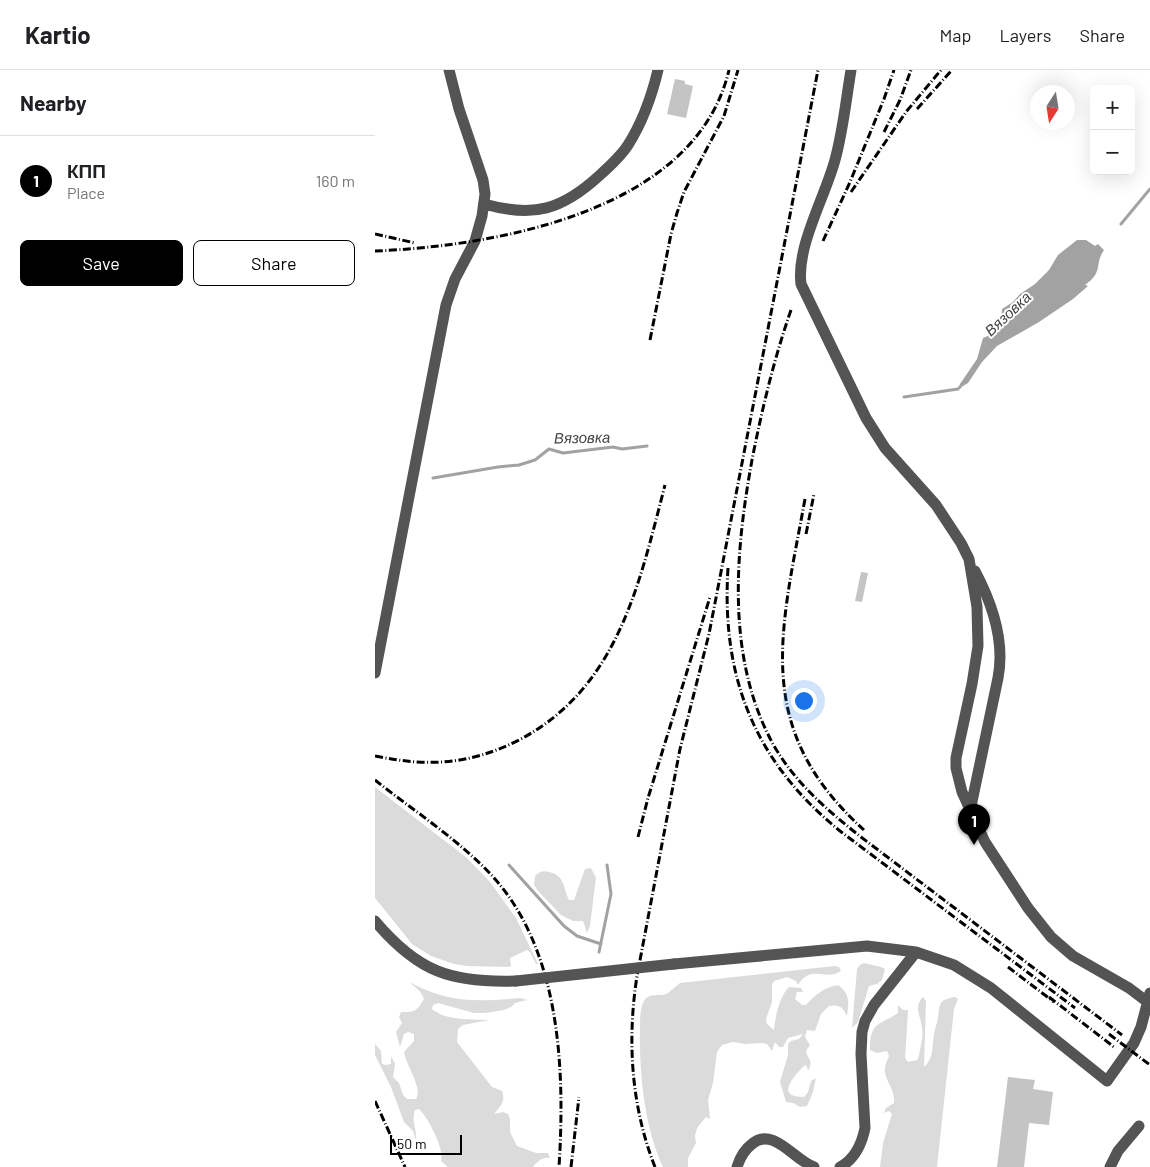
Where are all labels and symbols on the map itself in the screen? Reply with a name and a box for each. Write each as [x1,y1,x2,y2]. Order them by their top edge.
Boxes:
north arrow [1030,85,1075,130]
water label: Вязовка [981,287,1034,339]
water label: Вязовка [554,428,610,446]
your location [791,688,817,714]
pin: 1 [958,804,990,845]
scale bar [390,1132,463,1155]

